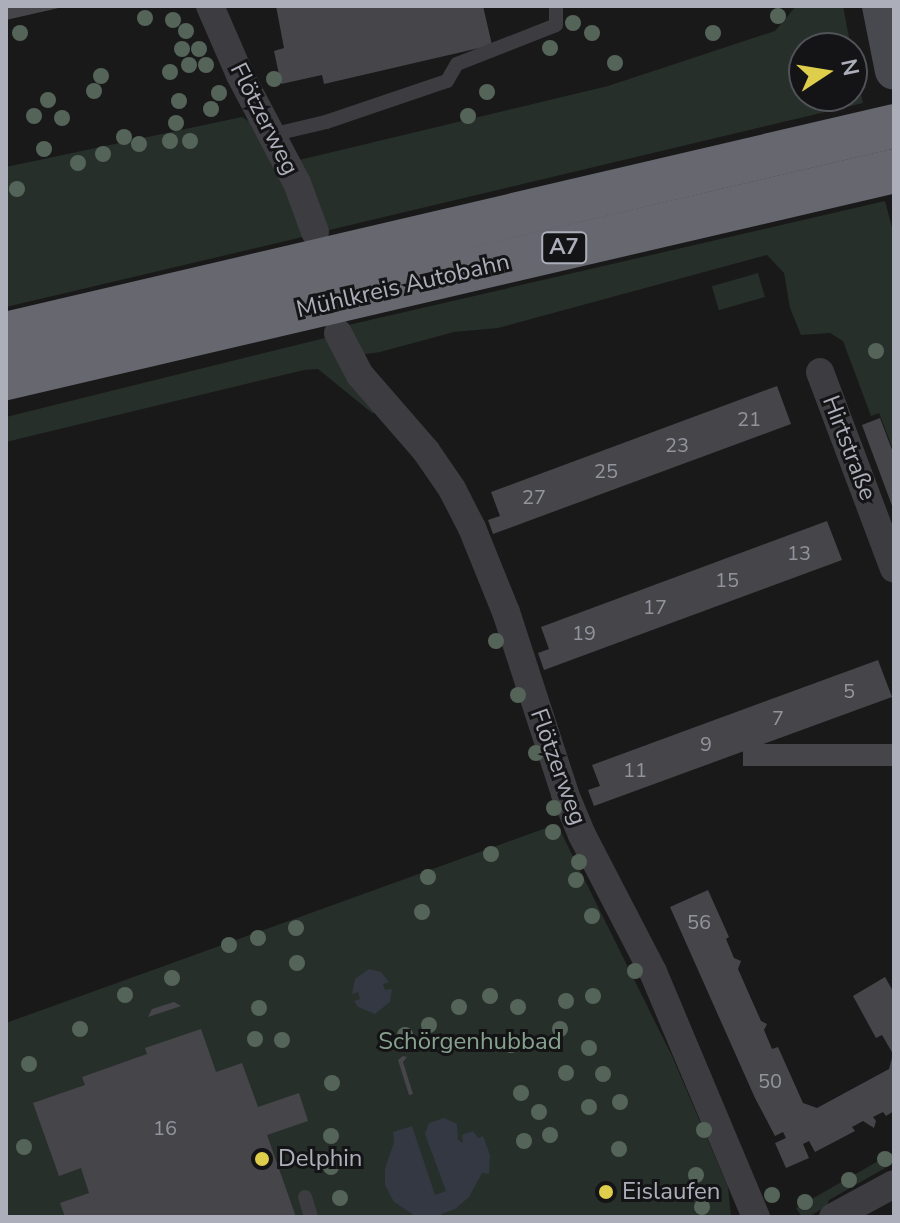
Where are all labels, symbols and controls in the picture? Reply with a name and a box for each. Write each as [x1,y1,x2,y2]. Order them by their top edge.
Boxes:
north arrow [788,32,868,112]
text: N [833,56,866,79]
street label: Flötzerweg [224,58,304,180]
road number: A7 [540,230,588,266]
street label: Mühlkreis Autobahn [294,247,512,325]
street label: Hirtstraße [816,391,882,505]
house number: 21 [737,407,761,431]
house number: 23 [665,433,689,457]
house number: 25 [594,459,618,483]
house number: 27 [522,485,546,509]
house number: 13 [787,541,811,565]
house number: 15 [715,568,739,592]
house number: 17 [643,595,667,619]
house number: 19 [572,621,596,645]
house number: 5 [843,679,855,703]
street label: Flötzerweg [524,705,592,829]
house number: 7 [772,706,784,730]
house number: 9 [700,732,712,756]
house number: 11 [623,758,647,782]
house number: 56 [687,910,711,934]
park label: Schörgenhubbad [378,1028,562,1056]
house number: 50 [758,1069,782,1093]
house number: 16 [153,1116,177,1140]
place label: Delphin [278,1145,363,1173]
marker: Delphin [253,1150,271,1168]
place label: Eislaufen [622,1178,720,1206]
marker: Eislaufen [597,1183,615,1201]

